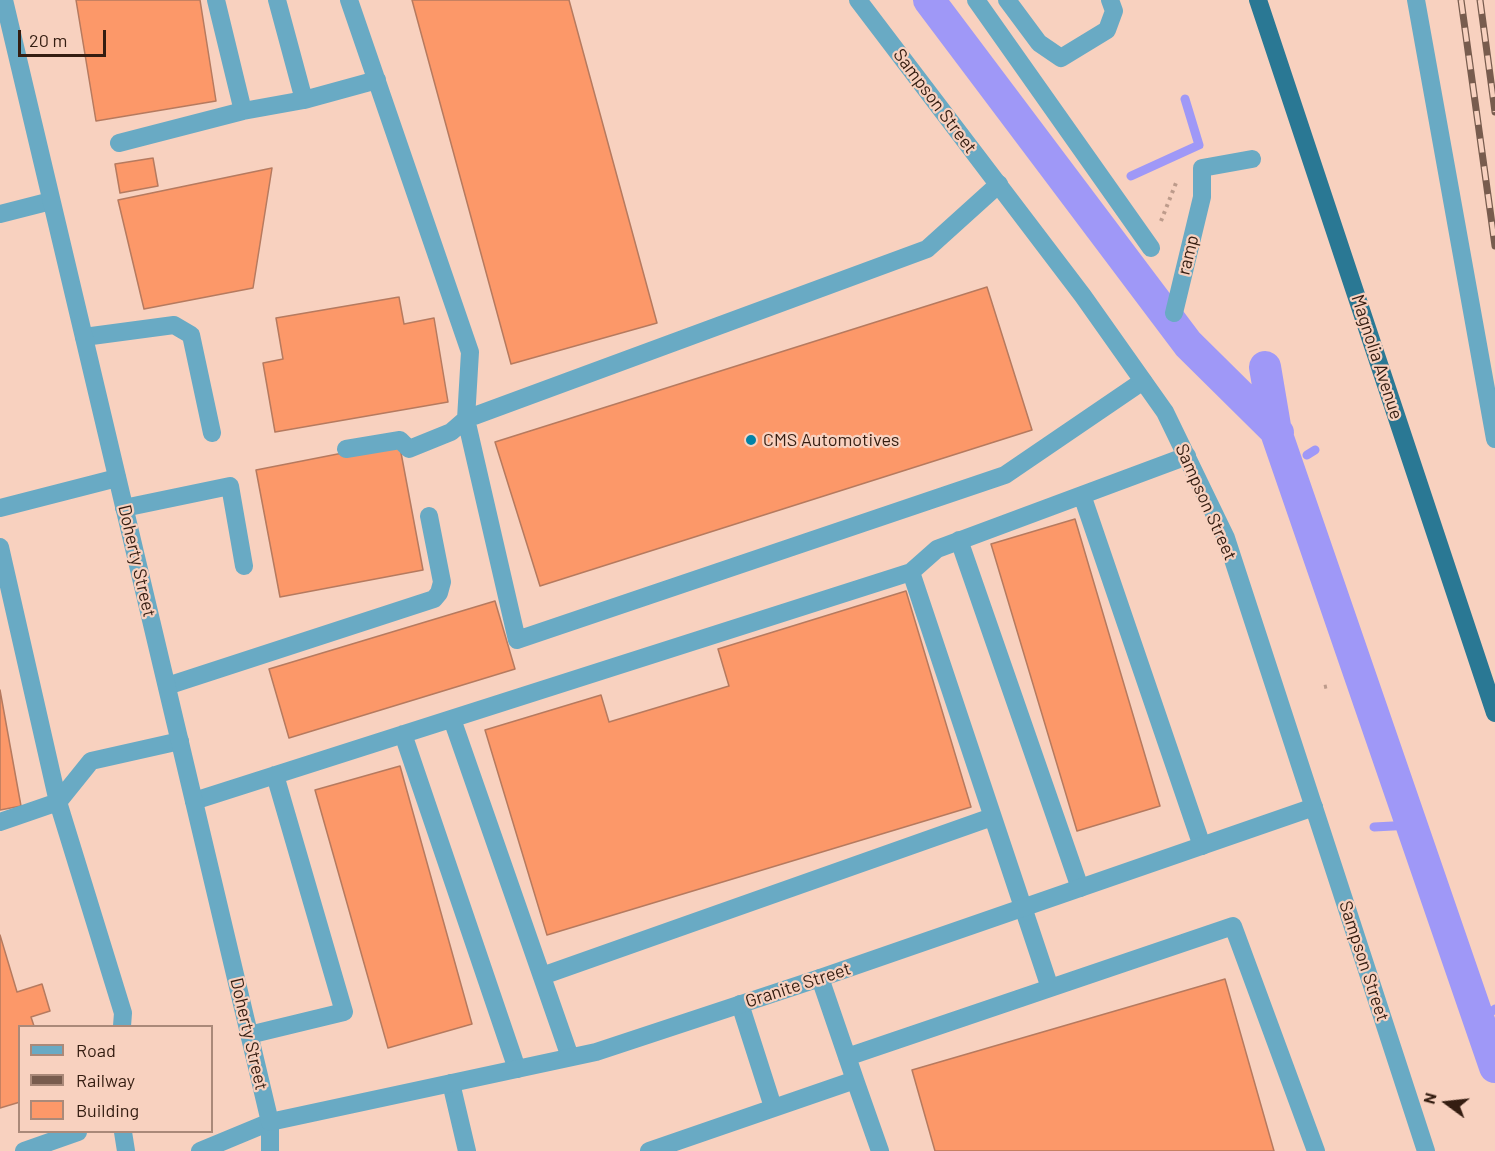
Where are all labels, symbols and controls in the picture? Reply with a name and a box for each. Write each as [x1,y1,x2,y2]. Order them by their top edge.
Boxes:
scale bar [21,18,110,56]
text: 20 m [29,29,67,51]
street label: Sampson Street [889,44,981,158]
street label: ramp [1173,233,1203,277]
street label: Magnolia Avenue [1347,292,1407,422]
place label: CMS Automotives [763,429,900,451]
marker: CMS Automotives [744,433,758,447]
street label: Sampson Street [1171,440,1241,564]
street label: Doherty Street [114,503,160,619]
street label: Sampson Street [1334,898,1394,1024]
street label: Granite Street [743,958,853,1012]
street label: Doherty Street [226,976,272,1092]
legend [18,1025,213,1133]
text: Road [76,1039,116,1061]
text: Railway [76,1069,135,1091]
north arrow [1417,1073,1477,1133]
text: N [1419,1091,1440,1106]
text: Building [76,1099,139,1121]

